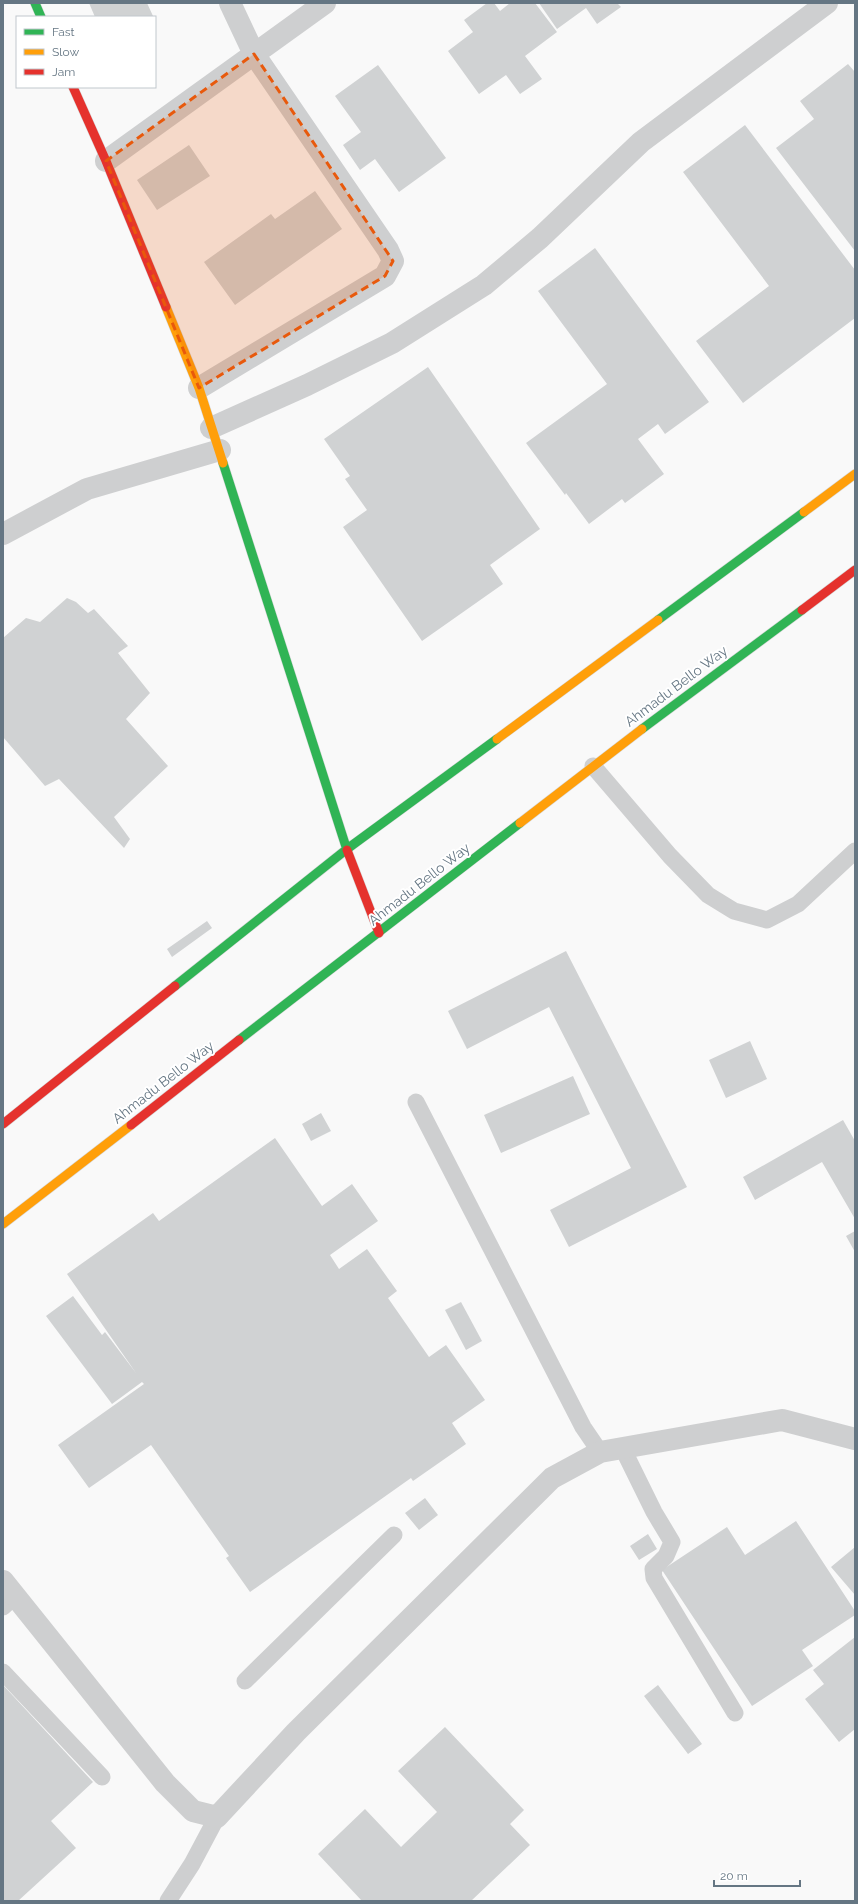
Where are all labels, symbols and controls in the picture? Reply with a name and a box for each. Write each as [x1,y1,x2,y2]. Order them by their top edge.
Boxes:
legend [16,16,156,88]
text: Fast [52,25,75,39]
text: Slow [52,45,79,59]
text: Jam [52,65,75,79]
street label: Ahmadu Bello Way [622,642,731,730]
street label: Ahmadu Bello Way [365,839,473,929]
street label: Ahmadu Bello Way [109,1037,217,1127]
scale bar [714,1862,800,1888]
text: 20 m [720,1869,748,1883]

